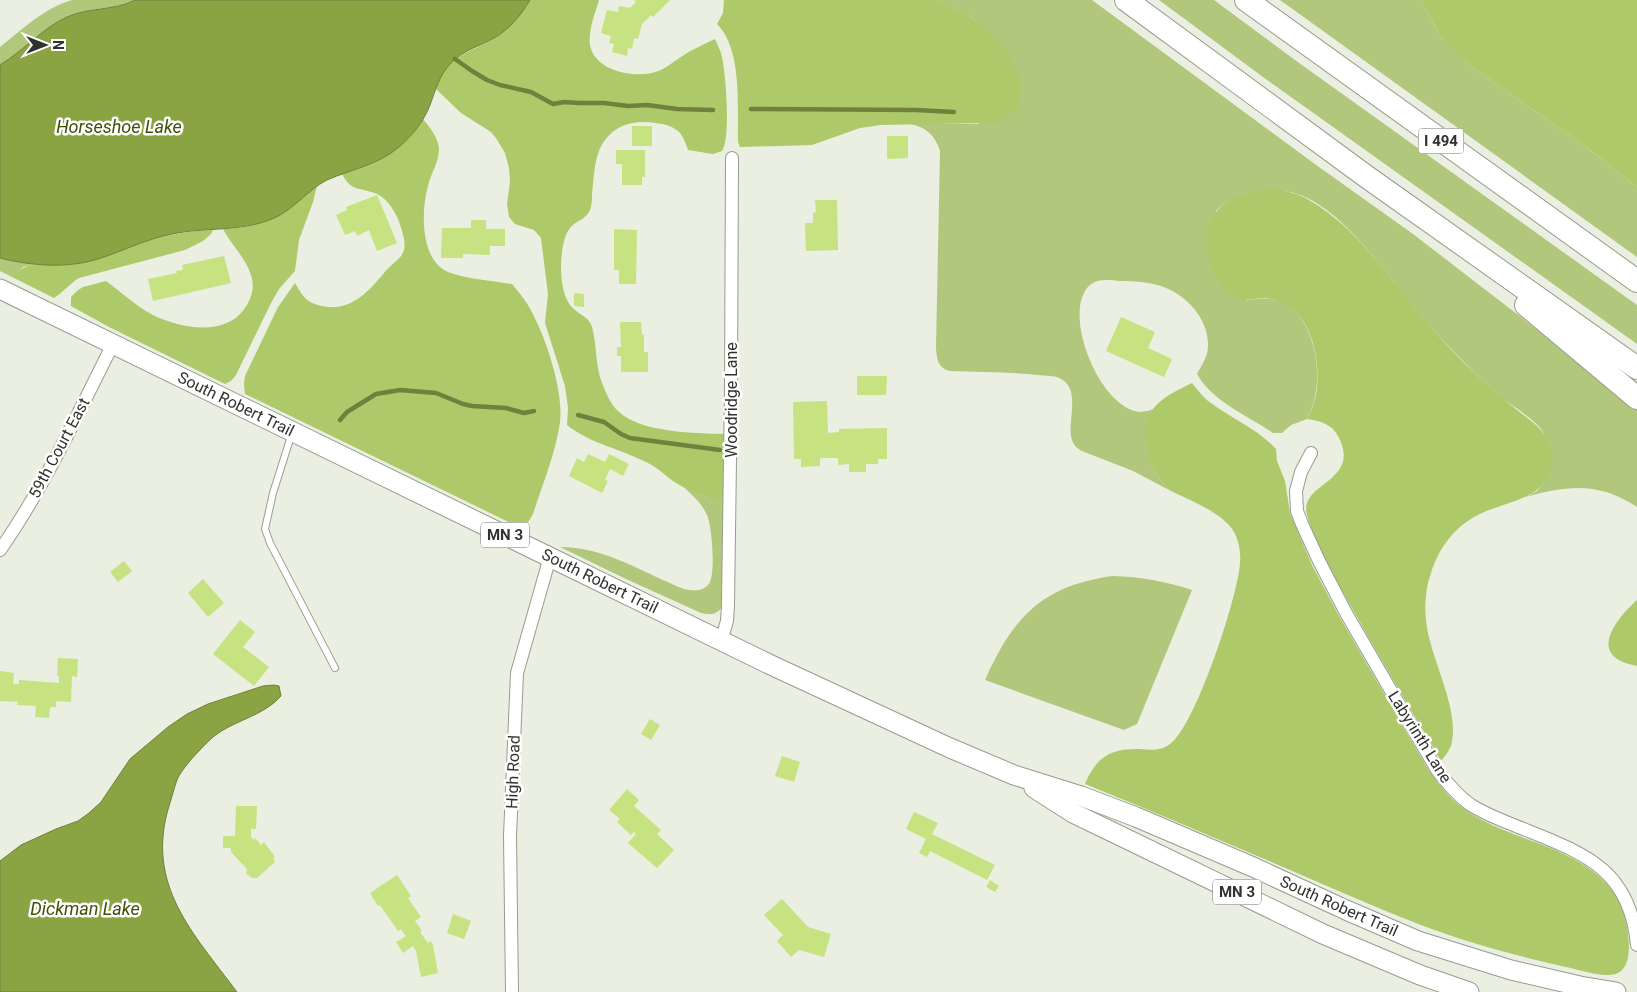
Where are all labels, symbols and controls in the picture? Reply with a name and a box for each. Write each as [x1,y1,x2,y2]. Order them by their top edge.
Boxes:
north arrow [20,20,70,70]
text: N [50,40,66,50]
water label: Horseshoe Lake [56,116,182,137]
road number: I 494 [1418,128,1464,154]
street label: Woodridge Lane [722,342,741,458]
street label: South Robert Trail [175,368,297,440]
street label: 59th Court East [25,395,93,501]
road number: MN 3 [481,522,529,548]
street label: South Robert Trail [539,545,661,617]
street label: Labyrinth Lane [1384,688,1456,786]
street label: High Road [502,735,524,809]
street label: South Robert Trail [1277,871,1401,941]
road number: MN 3 [1213,880,1261,904]
water label: Dickman Lake [30,898,140,919]

